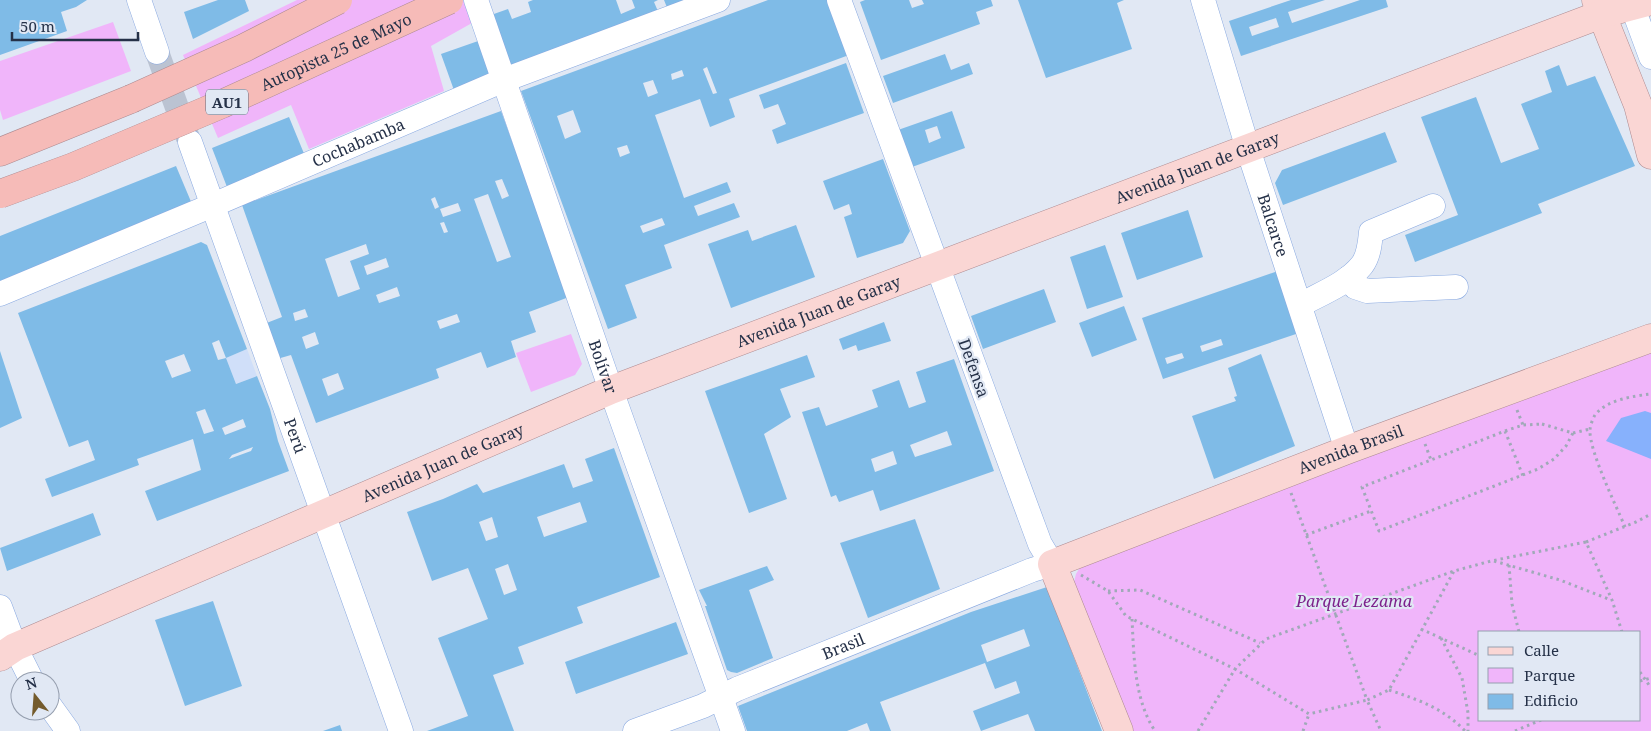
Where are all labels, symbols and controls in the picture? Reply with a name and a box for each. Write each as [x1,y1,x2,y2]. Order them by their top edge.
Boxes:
street label: Autopista 25 de Mayo [257,8,415,96]
scale bar [12,10,139,42]
text: 50 m [20,16,55,36]
road number: AU1 [206,90,248,114]
street label: Cochabamba [309,113,408,172]
street label: Avenida Juan de Garay [1112,126,1283,209]
street label: Balcarce [1252,191,1294,260]
street label: Avenida Juan de Garay [733,270,905,352]
street label: Defensa [953,335,995,401]
street label: Bolívar [583,337,623,397]
street label: Perú [279,415,312,456]
street label: Avenida Juan de Garay [359,418,528,507]
street label: Avenida Brasil [1295,419,1406,479]
park label: Parque Lezama [1295,590,1413,612]
street label: Brasil [819,628,868,665]
legend [1478,631,1641,721]
text: Calle [1524,640,1559,660]
text: Parque [1524,665,1575,685]
north arrow [10,671,60,721]
text: N [23,672,39,694]
text: Edificio [1524,690,1578,710]

